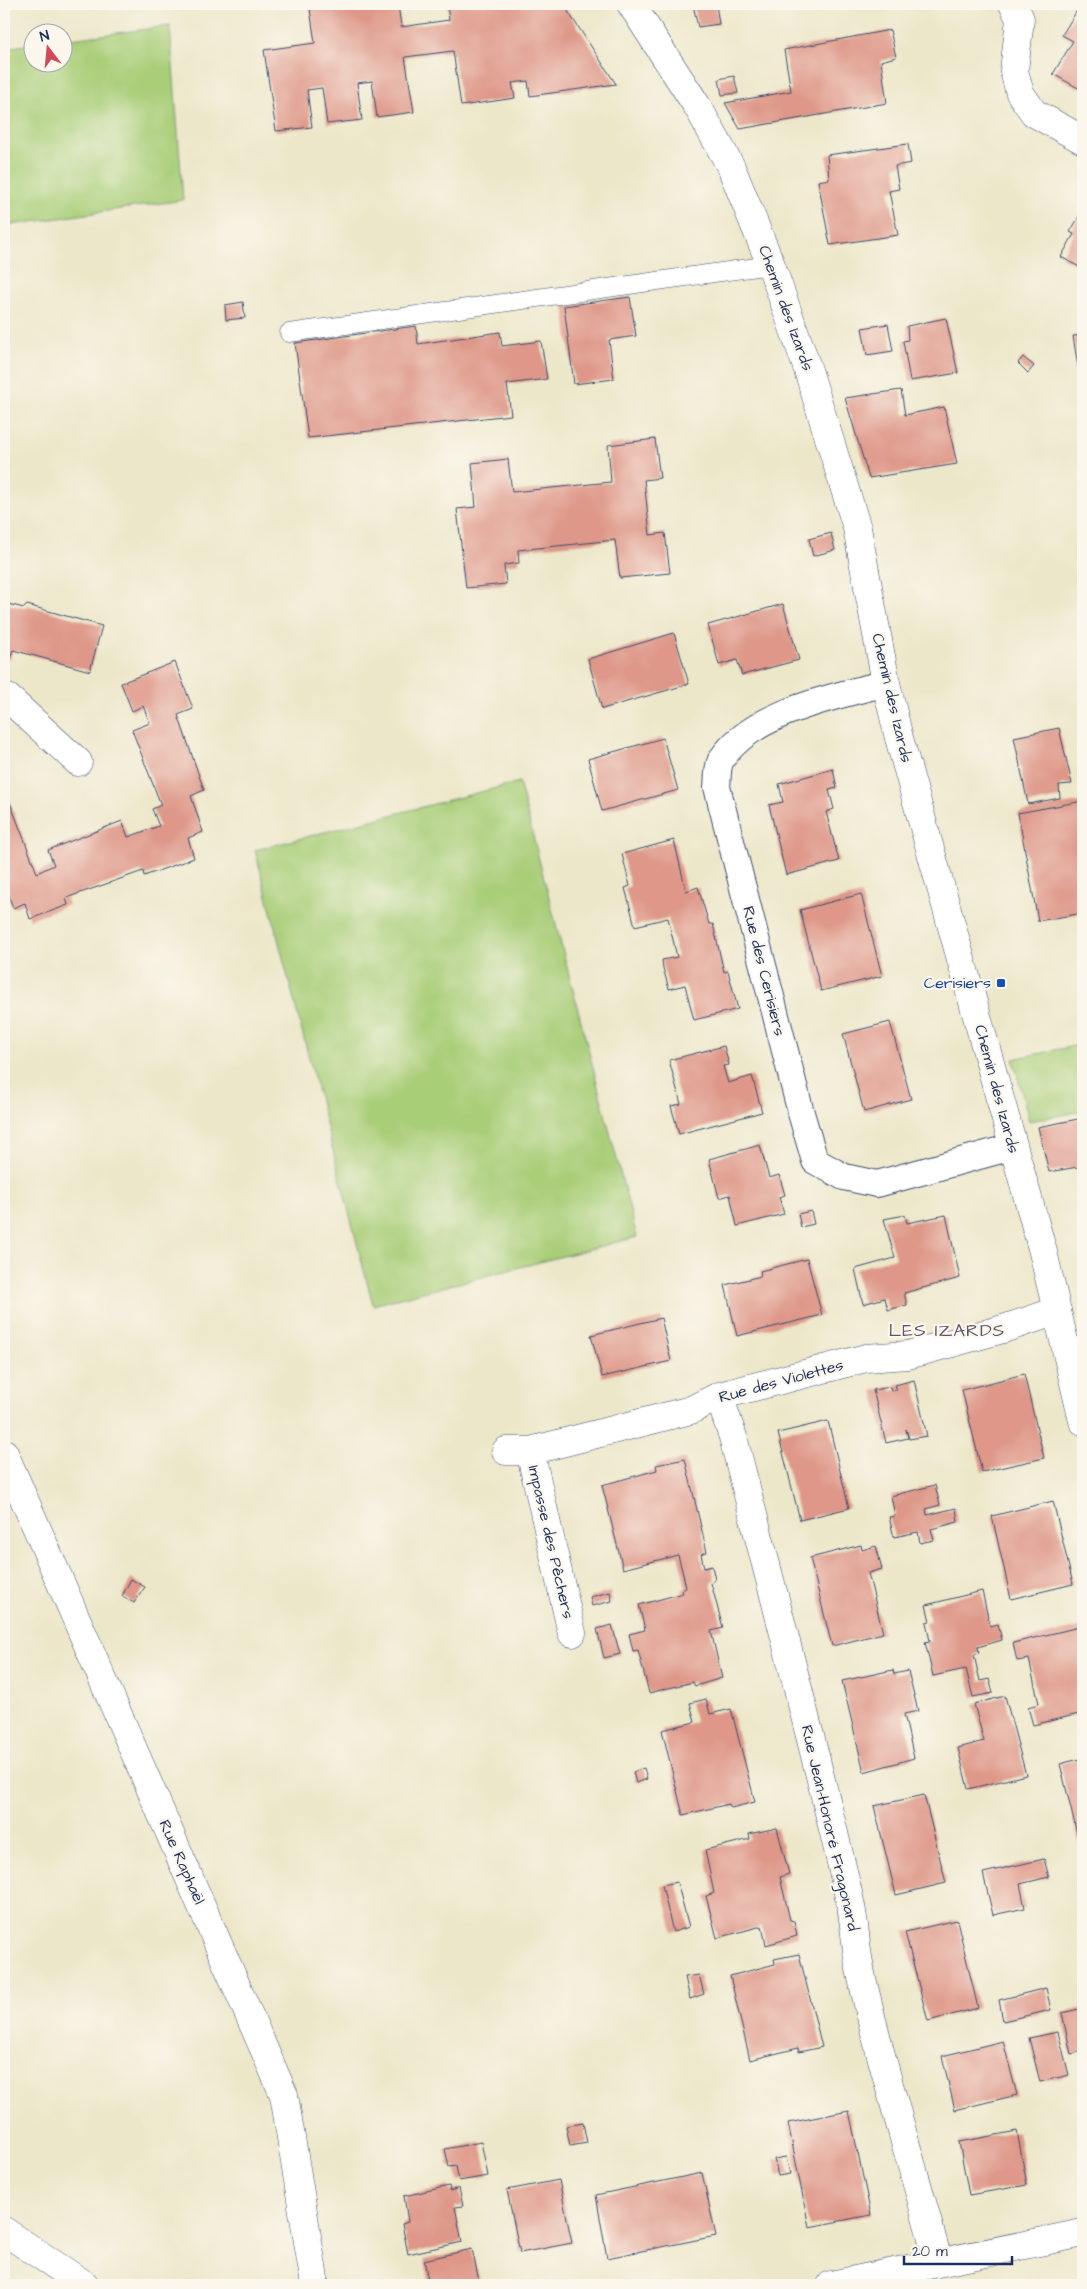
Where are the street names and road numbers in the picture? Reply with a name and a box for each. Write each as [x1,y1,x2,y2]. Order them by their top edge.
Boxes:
street label: Chemin des Izards [753,242,819,374]
street label: Chemin des Izards [866,631,918,765]
street label: Rue des Cerisiers [737,904,791,1038]
street label: Chemin des Izards [969,1022,1025,1156]
street label: Rue des Violettes [716,1354,846,1408]
street label: Impasse des Pêchers [523,1463,579,1621]
street label: Rue Jean-Honoré Fragonard [795,1723,864,1933]
street label: Rue Raphaël [154,1816,210,1908]

